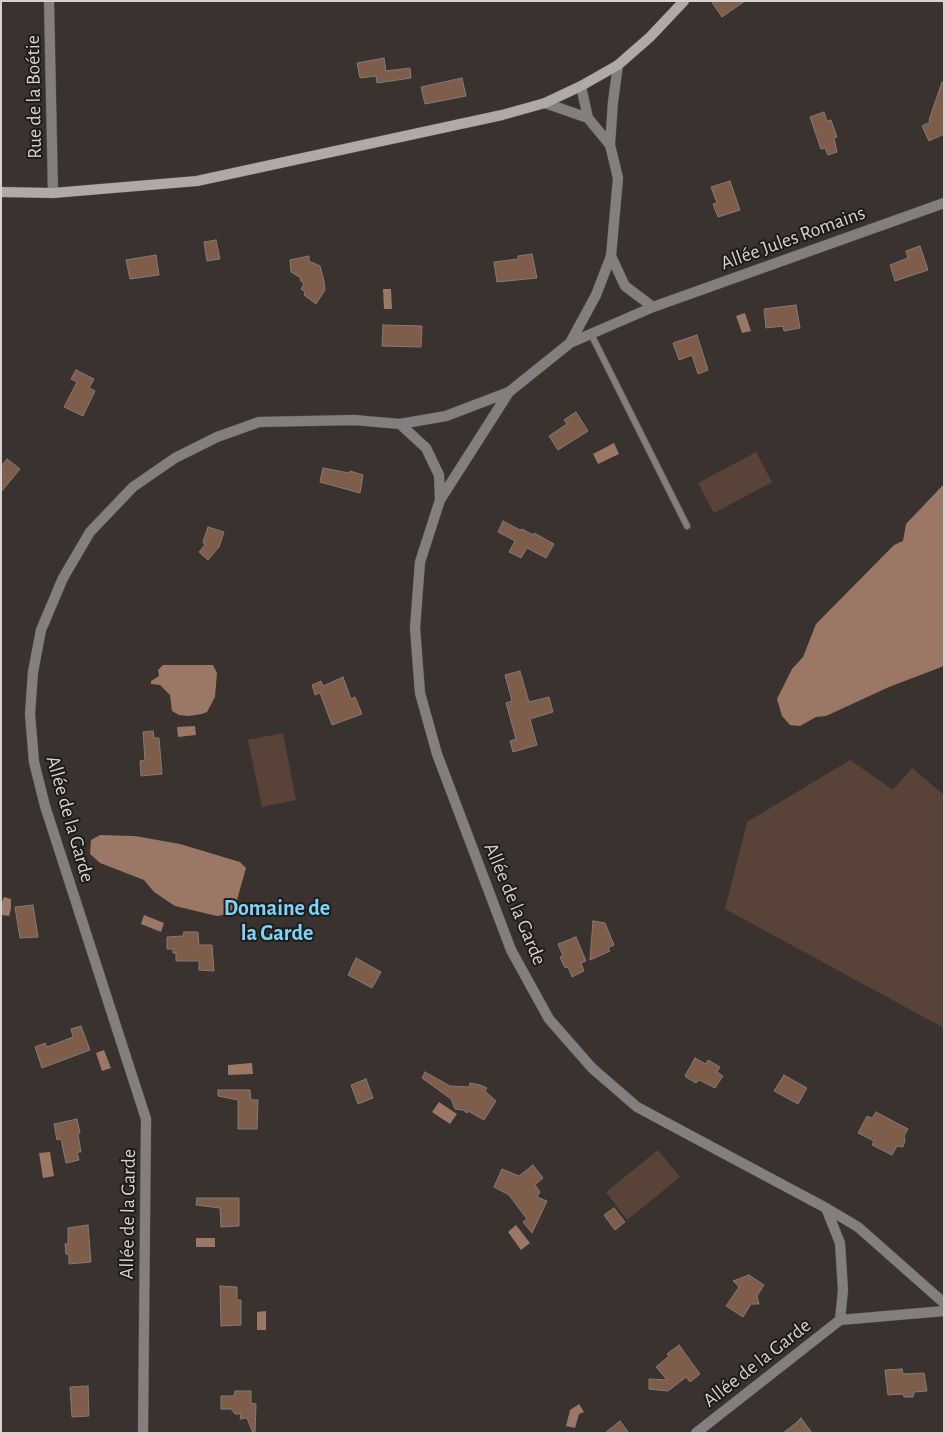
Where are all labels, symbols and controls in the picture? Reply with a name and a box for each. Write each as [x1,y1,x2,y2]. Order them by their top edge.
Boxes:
street label: Rue de la Boétie [21,35,47,159]
street label: Allée Jules Romains [717,201,869,275]
street label: Allée de la Garde [40,753,100,885]
street label: Allée de la Garde [478,839,552,969]
district label: Domaine de la Garde [224,895,330,946]
street label: Allée de la Garde [115,1149,141,1279]
street label: Allée de la Garde [698,1313,816,1413]

